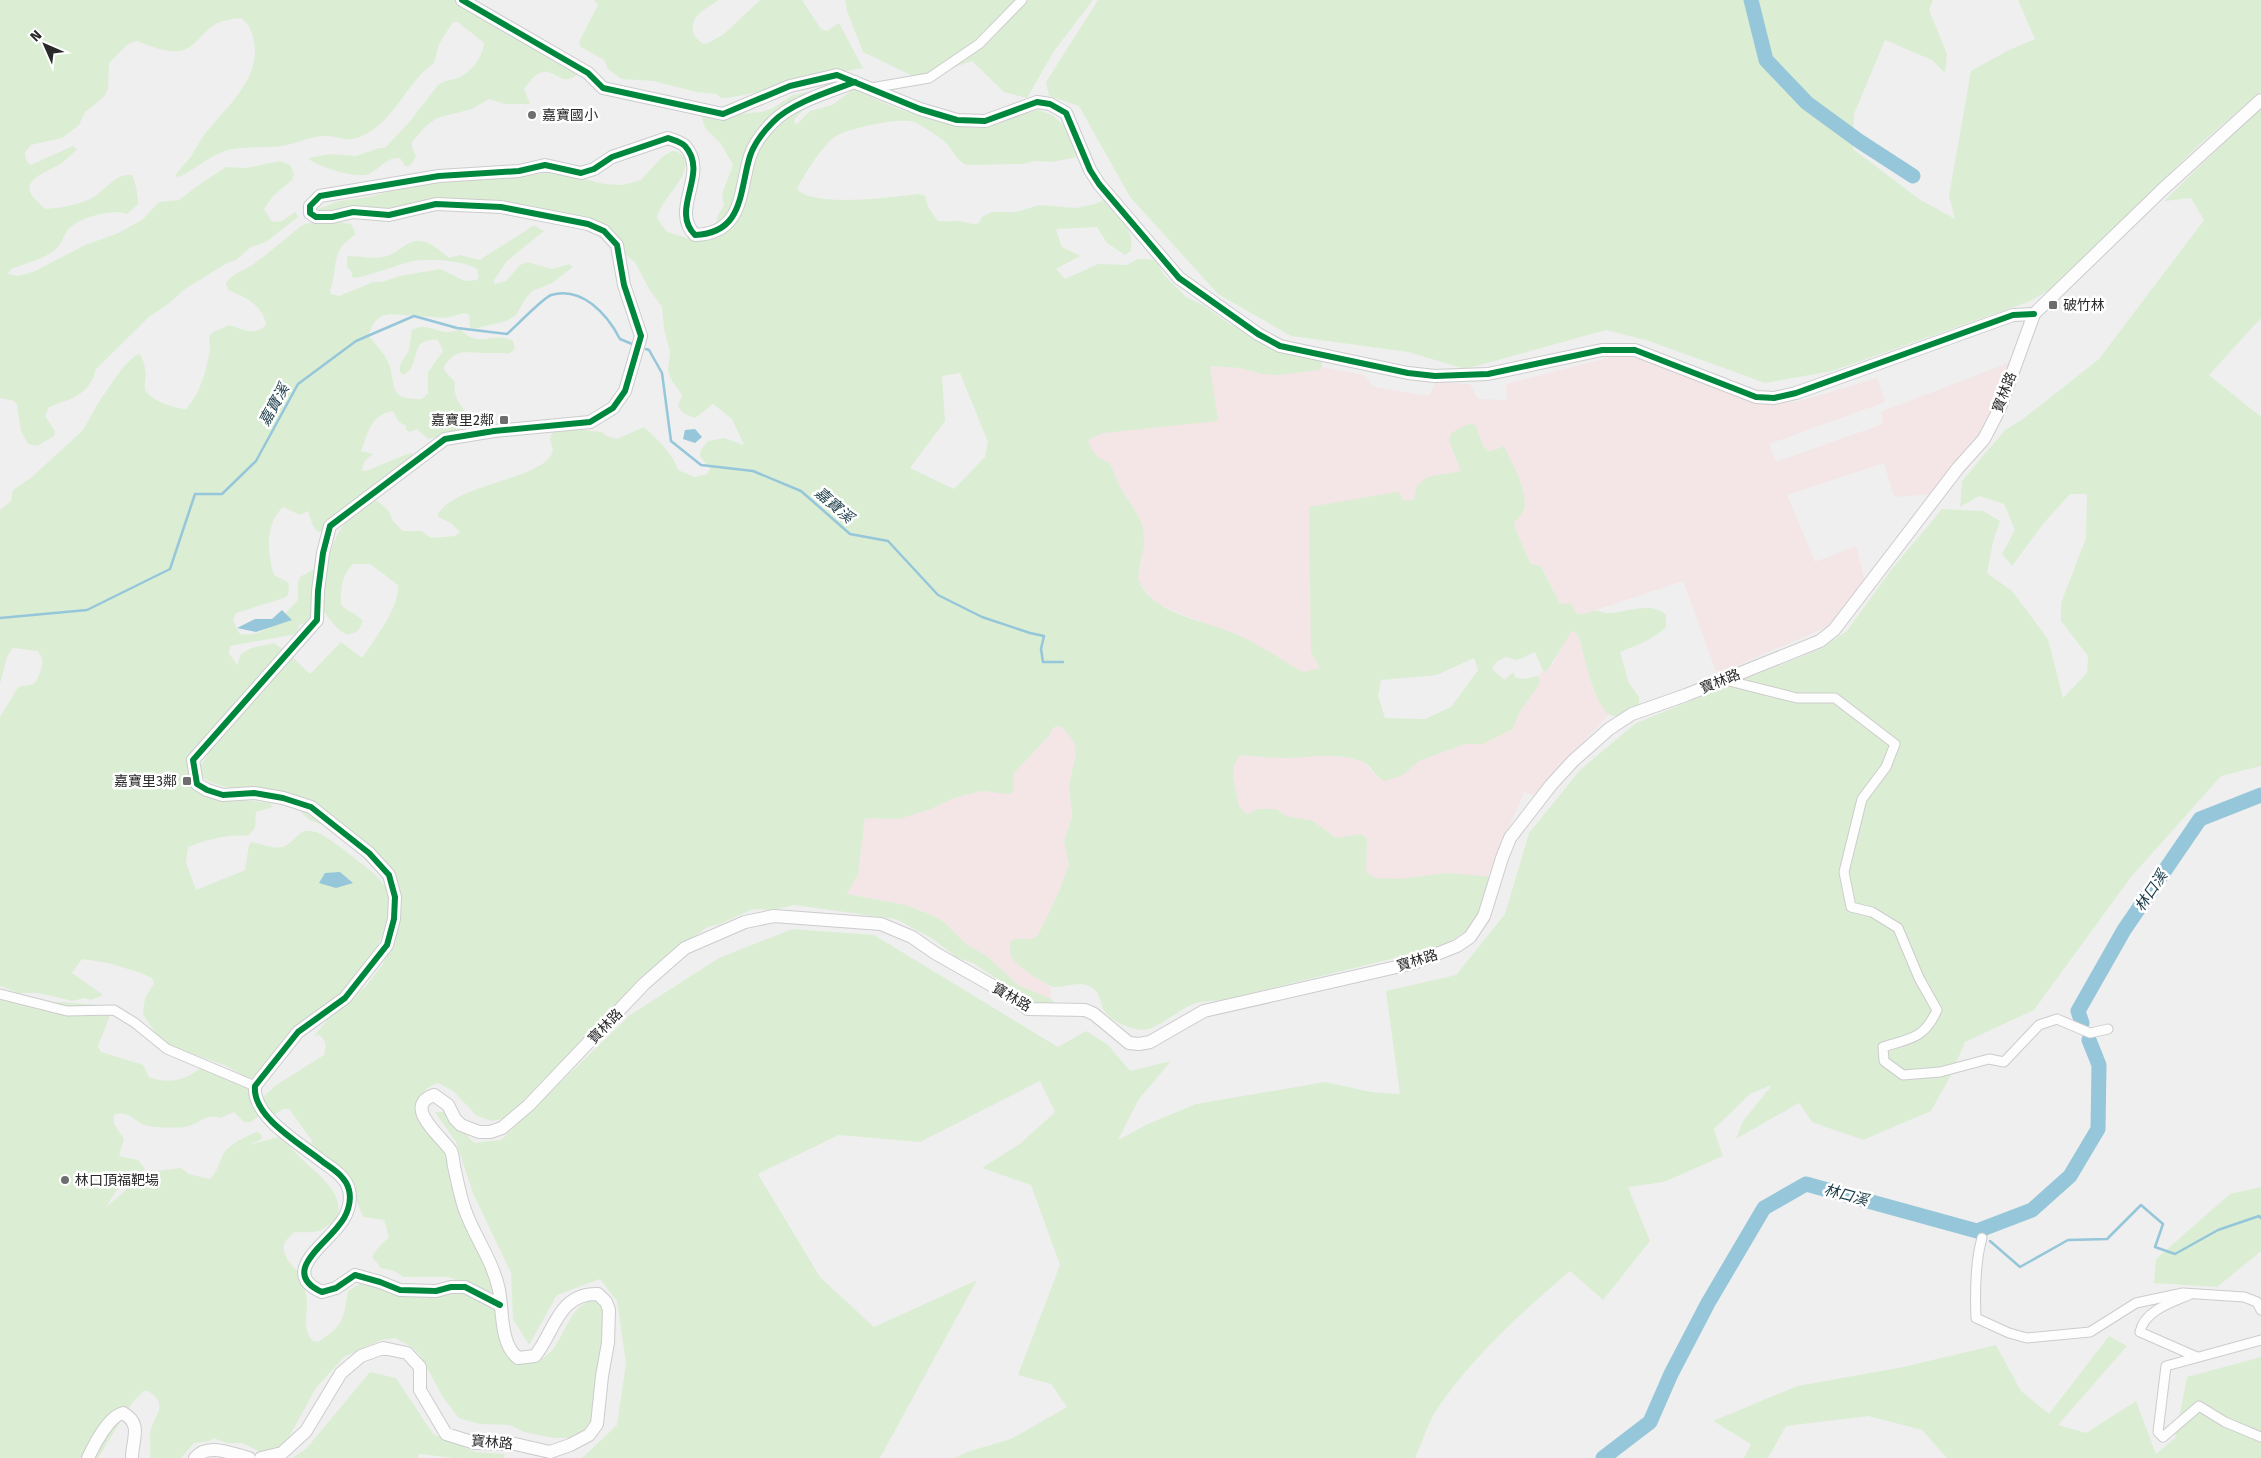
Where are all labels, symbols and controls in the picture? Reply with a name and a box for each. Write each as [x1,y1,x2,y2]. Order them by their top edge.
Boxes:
north arrow [20,20,70,70]
text: N [27,27,45,45]
place label: 嘉寶國小 [542,107,598,124]
marker: 嘉寶國小 [526,109,538,121]
place label: 破竹林 [2063,297,2105,314]
marker: 破竹林 [2047,299,2059,311]
street label: 寶林路 [1989,370,2020,415]
water label: 嘉寶溪 [255,379,294,429]
place label: 嘉寶里2鄰 [431,412,494,429]
marker: 嘉寶里2鄰 [498,414,510,426]
water label: 嘉寶溪 [811,483,858,528]
street label: 寶林路 [1698,666,1743,697]
place label: 嘉寶里3鄰 [114,773,177,790]
marker: 嘉寶里3鄰 [181,775,193,787]
water label: 林口溪 [2131,866,2172,915]
street label: 寶林路 [1395,946,1440,975]
street label: 寶林路 [989,980,1034,1015]
street label: 寶林路 [585,1005,626,1047]
place label: 林口頂福靶場 [75,1172,159,1189]
marker: 林口頂福靶場 [59,1174,71,1186]
water label: 林口溪 [1822,1180,1872,1210]
street label: 寶林路 [470,1432,514,1453]

